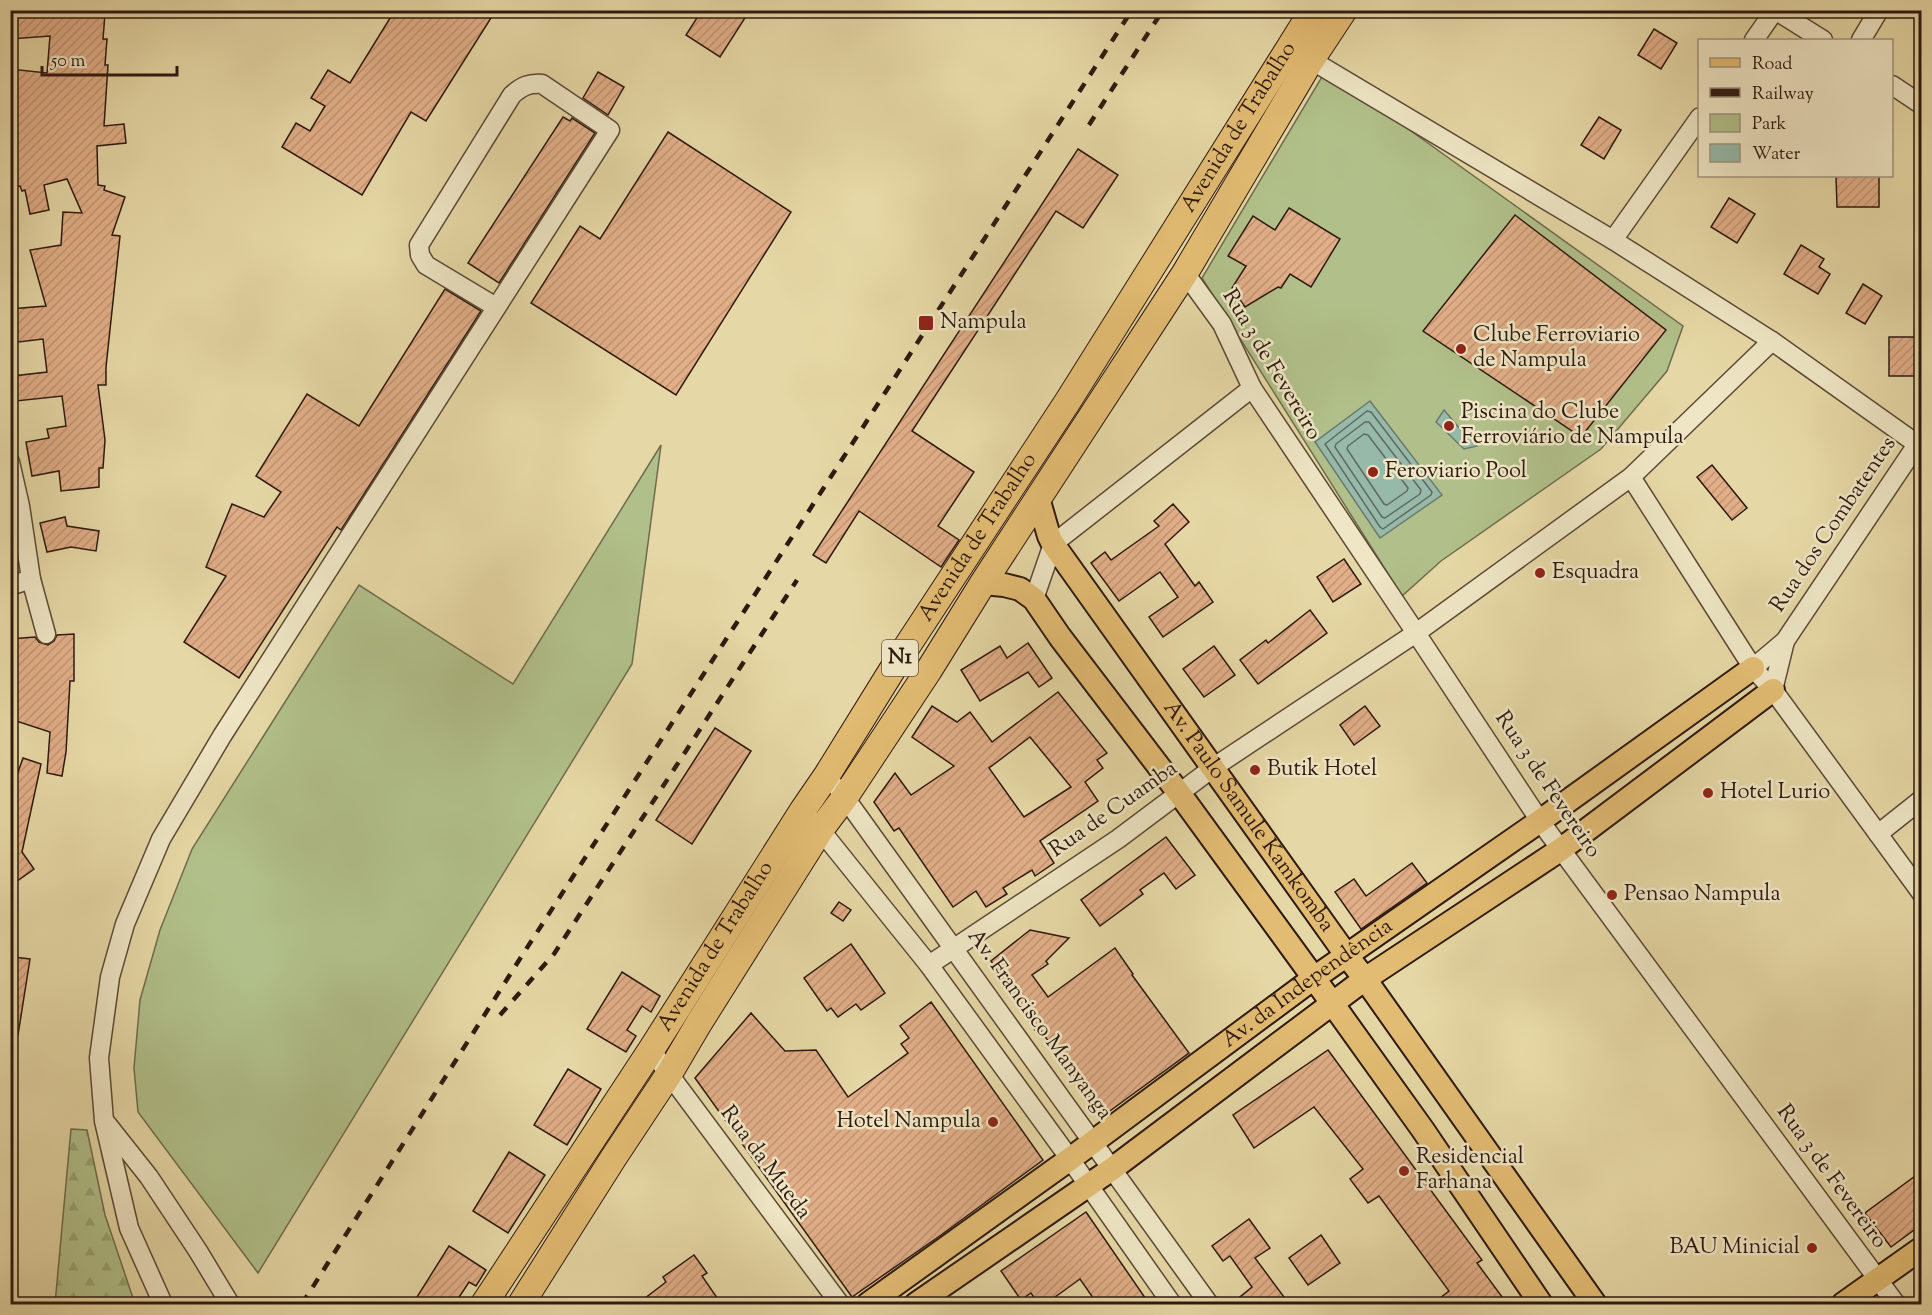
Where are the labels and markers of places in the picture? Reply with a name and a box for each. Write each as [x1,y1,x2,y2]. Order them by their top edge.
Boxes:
place label: Nampula [940,307,1027,339]
marker: Nampula [917,314,935,332]
place label: Clube Ferroviario de Nampula [1473,320,1640,377]
marker: Clube Ferroviario de Nampula [1454,342,1468,356]
place label: Piscina do Clube Ferroviário de Nampula [1461,397,1684,454]
marker: Piscina do Clube Ferroviário de Nampula [1442,419,1456,433]
place label: Feroviario Pool [1385,456,1527,488]
marker: Feroviario Pool [1366,465,1380,479]
place label: Esquadra [1552,557,1639,589]
marker: Esquadra [1533,566,1547,580]
place label: Butik Hotel [1267,754,1377,786]
marker: Butik Hotel [1248,763,1262,777]
place label: Hotel Lurio [1720,777,1830,809]
marker: Hotel Lurio [1701,786,1715,800]
place label: Pensao Nampula [1624,879,1781,911]
marker: Pensao Nampula [1605,888,1619,902]
place label: Hotel Nampula [836,1106,981,1138]
marker: Hotel Nampula [986,1115,1000,1129]
place label: Residencial Farhana [1416,1142,1524,1199]
marker: Residencial Farhana [1397,1164,1411,1178]
place label: BAU Minicial [1670,1232,1800,1264]
marker: BAU Minicial [1805,1241,1819,1255]

